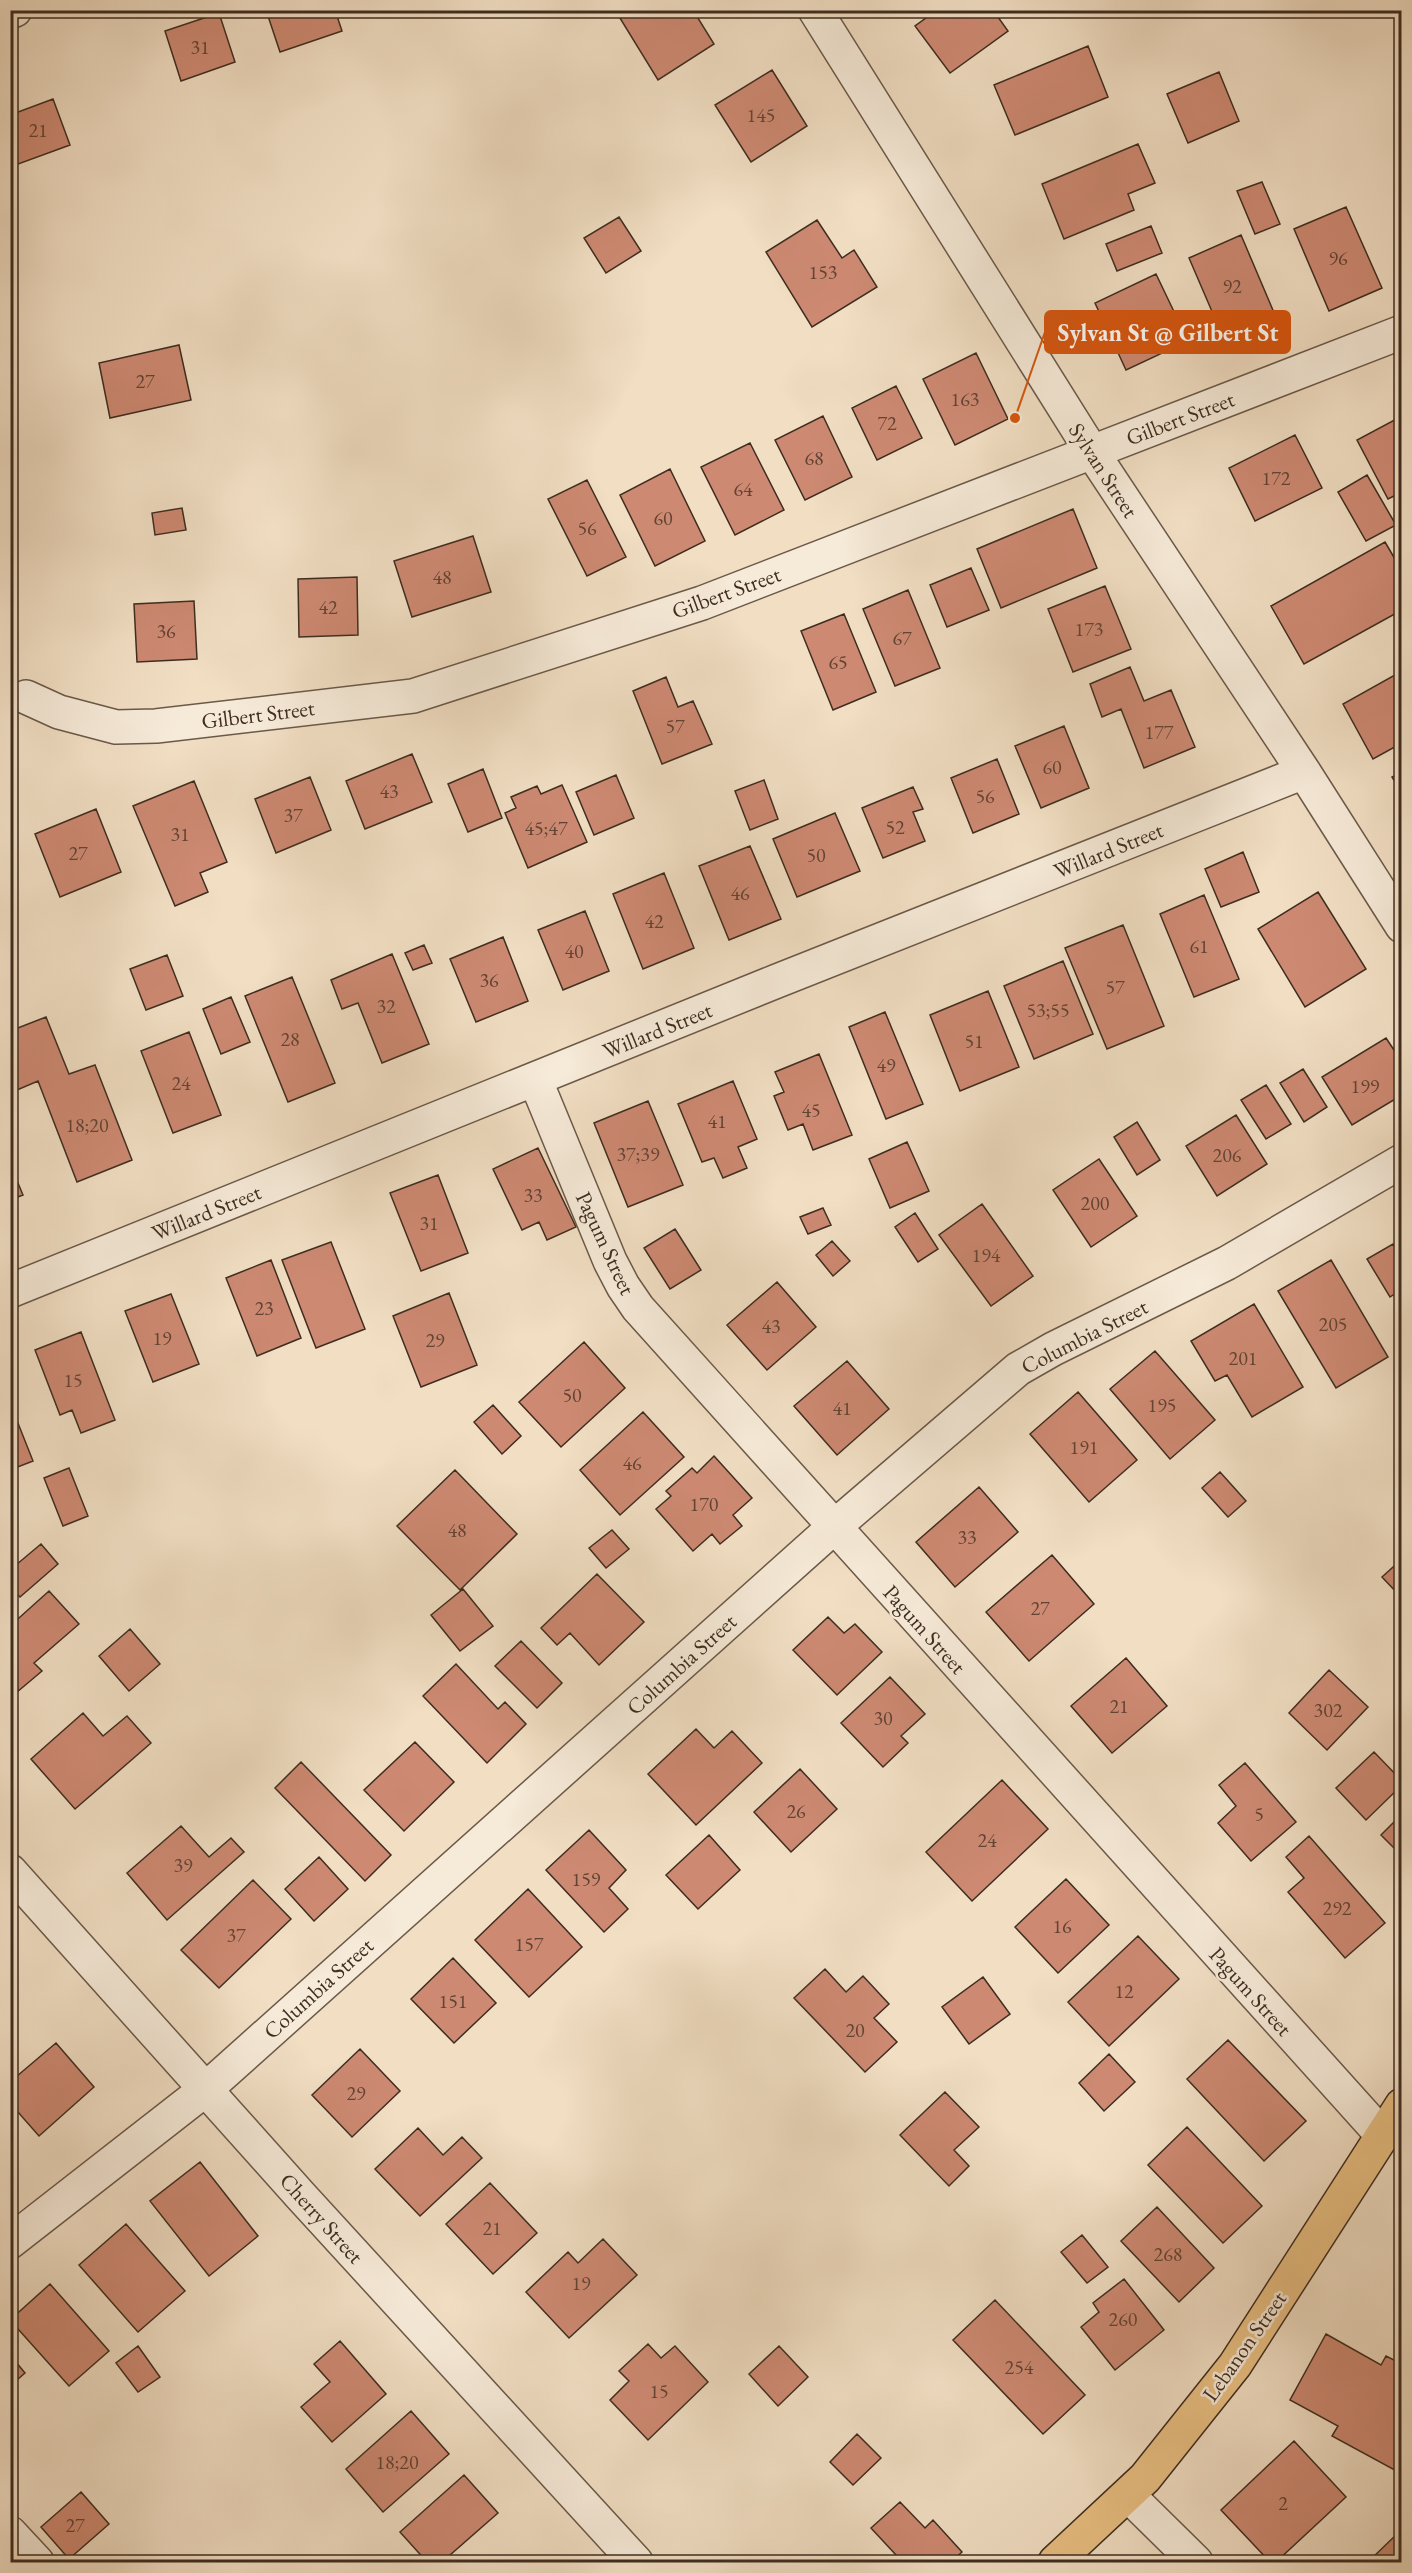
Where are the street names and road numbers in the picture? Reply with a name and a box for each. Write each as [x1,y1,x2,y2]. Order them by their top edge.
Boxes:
street label: Gilbert Street [1122,385,1238,452]
street label: Sylvan Street [1062,417,1145,523]
street label: Gilbert Street [668,559,785,626]
street label: Gilbert Street [200,693,316,736]
street label: Willard Street [1049,815,1167,886]
street label: Willard Street [598,995,716,1066]
street label: Willard Street [147,1177,265,1248]
street label: Pagum Street [569,1187,642,1300]
street label: Columbia Street [1016,1292,1153,1381]
street label: Pagum Street [877,1578,973,1680]
street label: Columbia Street [620,1607,743,1721]
street label: Columbia Street [257,1931,380,2045]
street label: Pagum Street [1203,1940,1299,2042]
street label: Cherry Street [273,2167,370,2270]
street label: Lebanon Street [1196,2285,1293,2407]

